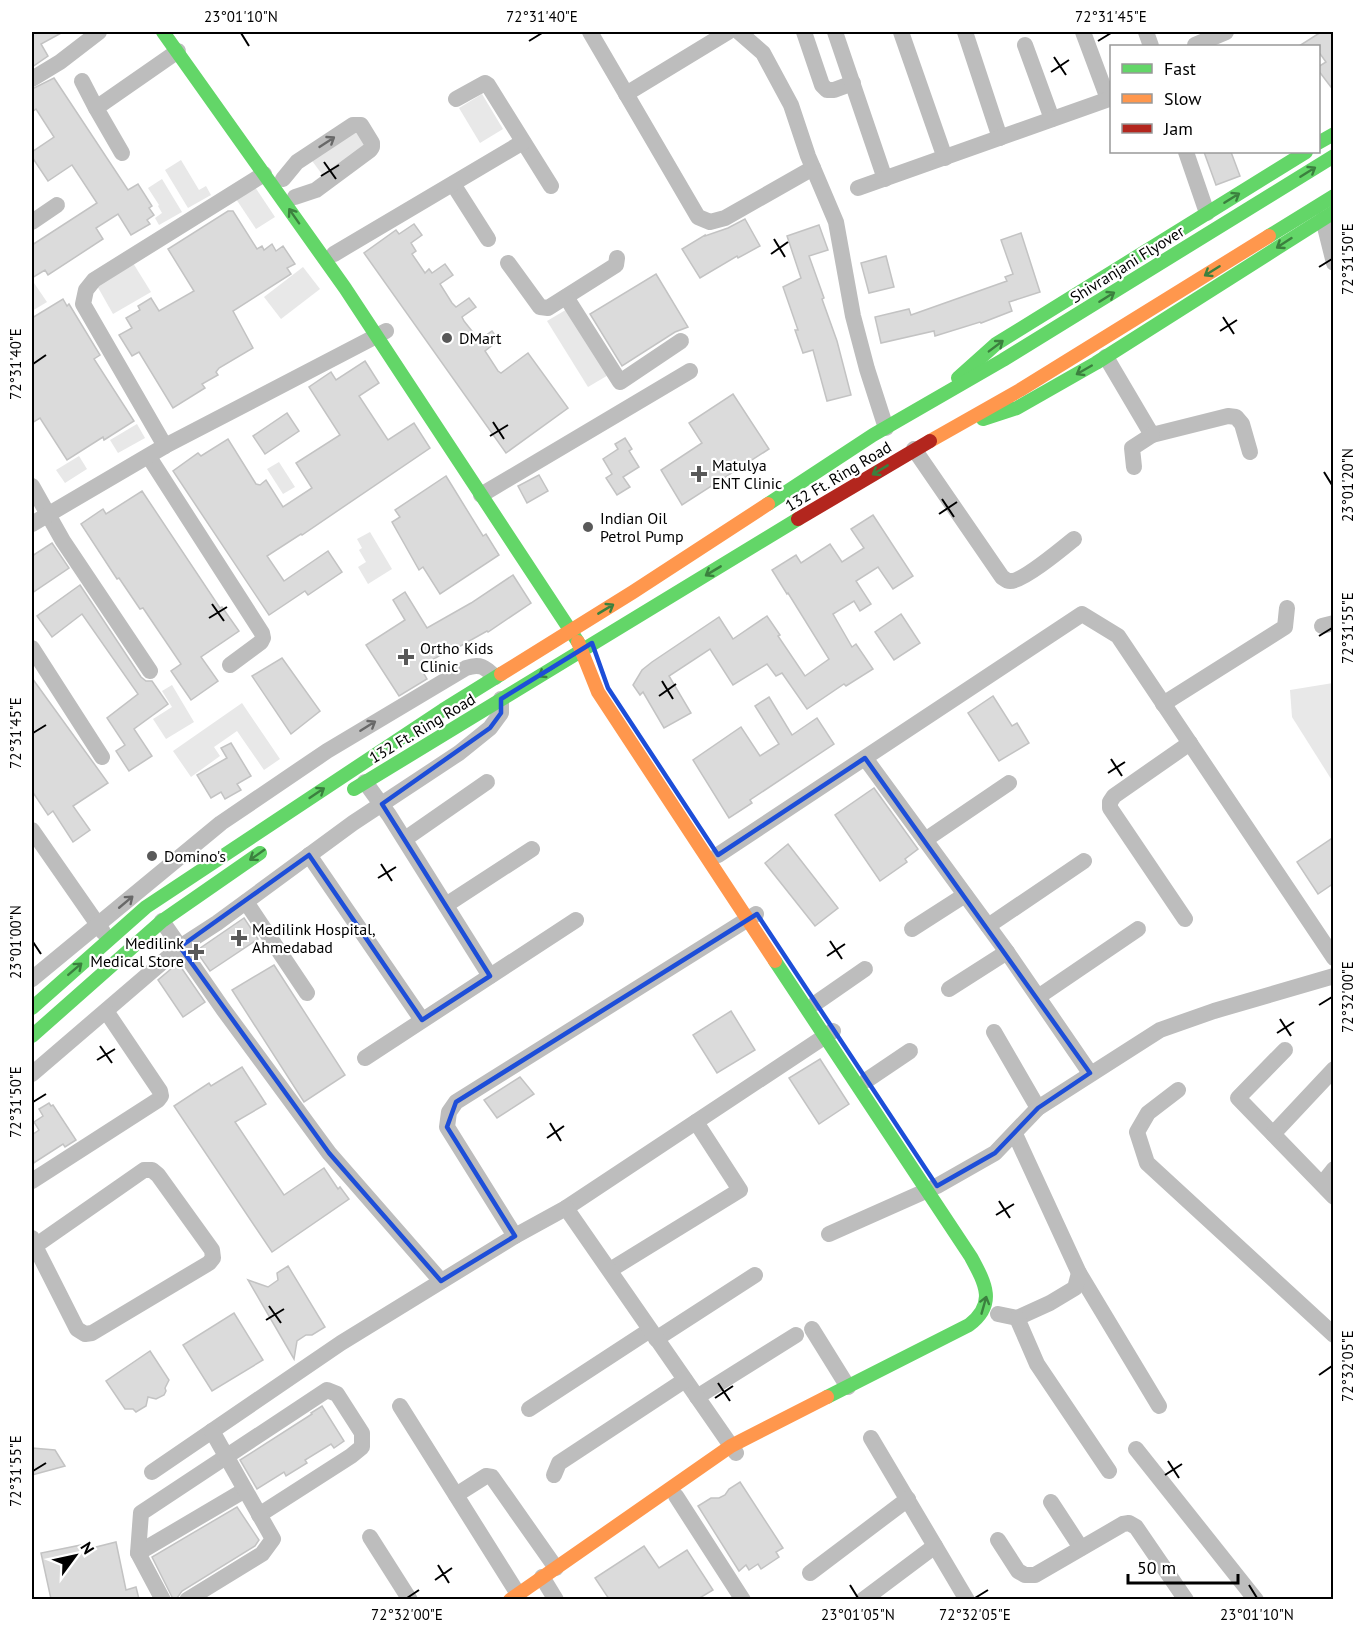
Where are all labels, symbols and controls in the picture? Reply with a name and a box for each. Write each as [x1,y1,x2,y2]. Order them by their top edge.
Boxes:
text: 23°01'10"N [204,7,278,26]
text: 72°31'40"E [506,7,578,26]
text: 72°31'45"E [1075,7,1147,26]
legend [1110,45,1320,153]
text: Fast [1164,57,1196,80]
text: Slow [1164,87,1202,110]
text: Jam [1163,117,1193,140]
one-way arrow [318,136,335,148]
one-way arrow [1299,166,1316,178]
one-way arrow [1223,191,1240,203]
one-way arrow [288,209,300,225]
street label: Shivranjani Flyover [1066,221,1188,307]
text: 72°31'50"E [1338,223,1357,295]
one-way arrow [1276,238,1293,250]
one-way arrow [1204,266,1221,278]
one-way arrow [1098,290,1115,303]
text: 72°31'40"E [6,328,25,400]
place label: DMart [459,328,502,348]
marker: DMart [440,331,454,345]
one-way arrow [988,339,1004,352]
one-way arrow [1076,364,1093,376]
street label: 132 Ft. Ring Road [781,436,895,516]
text: 23°01'20"N [1338,448,1357,522]
place label: Matulya ENT Clinic [712,455,782,493]
one-way arrow [872,464,889,476]
marker: Matulya ENT Clinic [690,465,708,483]
place label: Indian Oil Petrol Pump [600,508,684,546]
marker: Indian Oil Petrol Pump [581,520,595,534]
one-way arrow [705,565,722,577]
text: 72°31'55"E [1338,592,1357,664]
one-way arrow [597,602,614,614]
place label: Ortho Kids Clinic [420,638,494,676]
marker: Ortho Kids Clinic [397,648,415,666]
one-way arrow [538,666,555,678]
street label: 132 Ft. Ring Road [365,688,479,768]
text: 72°31'45"E [6,697,25,769]
one-way arrow [359,719,376,731]
one-way arrow [309,787,325,799]
place label: Domino's [164,846,226,866]
marker: Domino's [145,849,159,863]
one-way arrow [250,849,266,861]
one-way arrow [117,895,133,908]
text: 23°01'00"N [6,905,25,979]
place label: Medilink Hospital, Ahmedabad [252,919,376,957]
marker: Medilink Hospital, Ahmedabad [230,929,248,947]
place label: Medilink Medical Store [90,933,184,971]
marker: Medilink Medical Store [189,945,203,959]
text: 72°32'00"E [1338,961,1357,1033]
one-way arrow [68,962,83,976]
text: 72°31'50"E [6,1066,25,1138]
one-way arrow [979,1296,990,1315]
text: 72°32'05"E [1338,1330,1357,1402]
text: 72°31'55"E [6,1435,25,1507]
north arrow [45,1526,105,1586]
text: N [76,1538,99,1558]
scale bar [1128,1547,1238,1585]
text: 50 m [1137,1556,1176,1579]
text: 72°32'00"E [371,1605,443,1624]
text: 23°01'05"N [821,1605,895,1624]
text: 72°32'05"E [939,1605,1011,1624]
text: 23°01'10"N [1220,1605,1294,1624]

